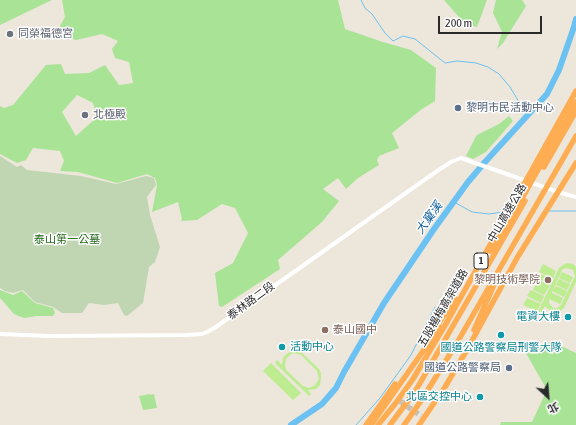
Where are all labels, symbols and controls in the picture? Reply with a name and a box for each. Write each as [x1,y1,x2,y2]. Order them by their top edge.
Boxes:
scale bar [440,8,544,34]
text: 200 m [445,16,472,30]
place label: 同榮福德宮 [18,27,73,41]
marker: 同榮福德宮 [5,29,15,39]
place label: 黎明市民活動中心 [466,101,554,115]
marker: 黎明市民活動中心 [453,103,463,113]
place label: 北極殿 [93,108,126,122]
marker: 北極殿 [80,110,90,120]
street label: 中山高速公路 [485,181,529,245]
water label: 大窠溪 [413,199,445,237]
park label: 泰山第一公墓 [34,233,100,247]
road number: 1 [474,253,488,269]
street label: 五股楊梅高架道路 [415,267,471,349]
place label: 黎明技術學院 [474,273,540,287]
marker: 黎明技術學院 [543,275,553,285]
street label: 泰林路二段 [225,279,277,323]
place label: 電資大樓 [516,310,560,324]
marker: 電資大樓 [563,312,573,322]
place label: 泰山國中 [333,323,377,337]
marker: 泰山國中 [320,325,330,335]
marker: 國道公路警察局刑警大隊 [496,330,506,340]
place label: 活動中心 [290,340,334,354]
place label: 國道公路警察局刑警大隊 [441,341,561,355]
marker: 活動中心 [277,342,287,352]
place label: 國道公路警察局 [424,361,501,375]
marker: 國道公路警察局 [504,363,514,373]
north arrow [528,377,568,417]
place label: 北區交控中心 [406,390,472,404]
marker: 北區交控中心 [475,392,485,402]
text: 北 [546,400,561,416]

